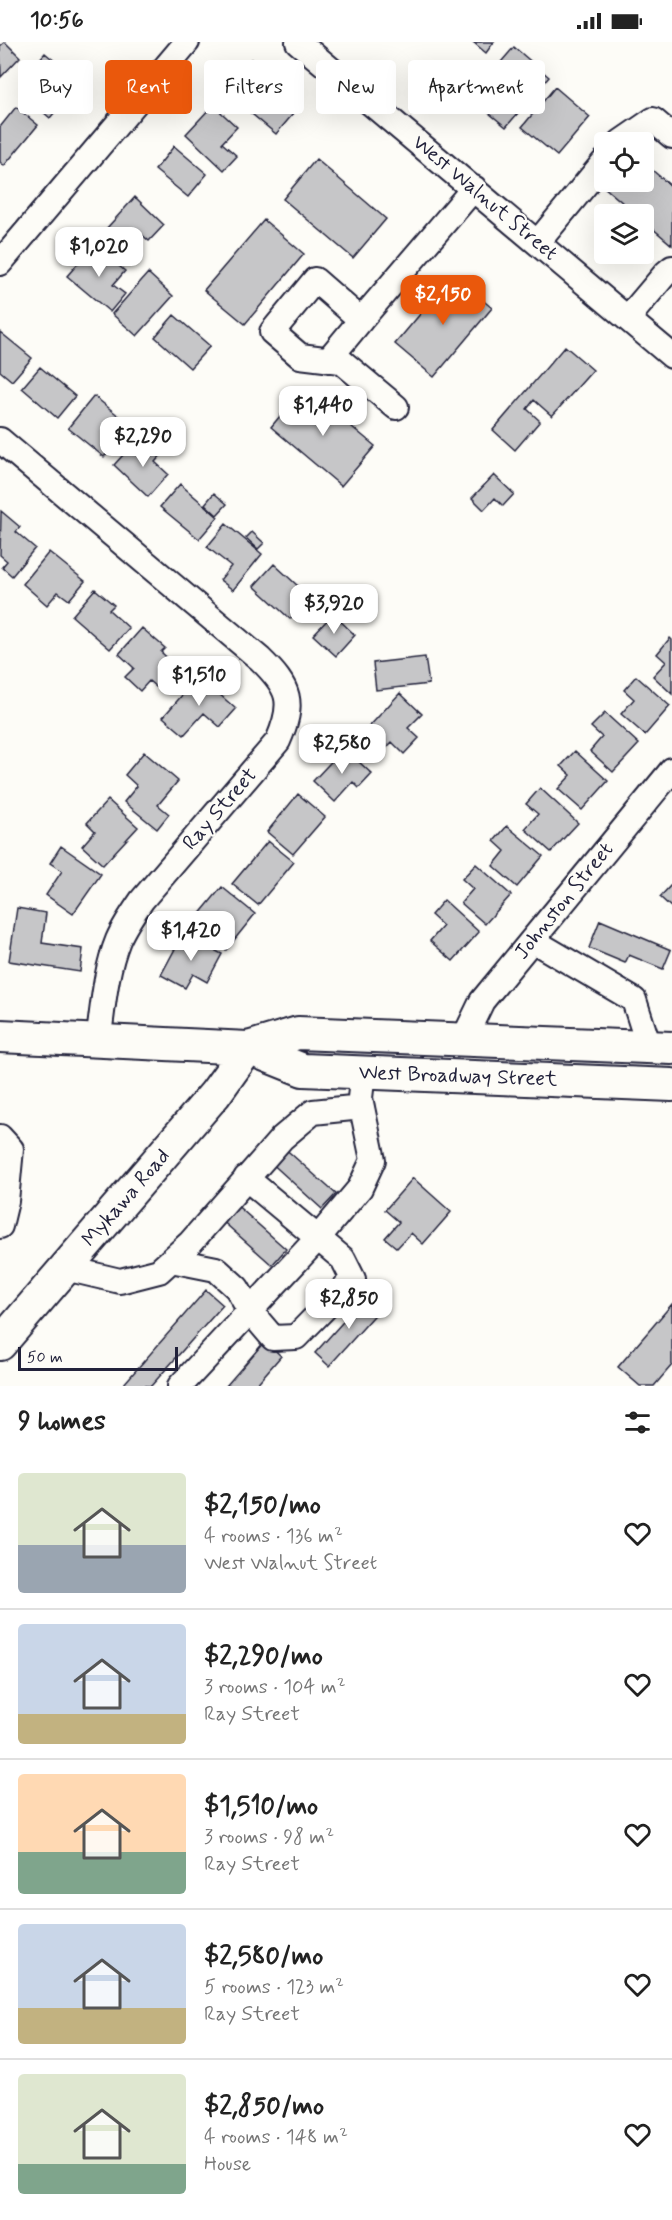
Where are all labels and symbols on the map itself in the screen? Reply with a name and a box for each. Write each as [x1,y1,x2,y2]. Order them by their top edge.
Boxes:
street label: West Walnut Street [406,129,564,267]
pin: $1,020 [50,227,148,278]
pin: $2,150 [394,275,492,326]
pin: $1,440 [274,386,372,437]
pin: $2,290 [94,417,192,468]
pin: $3,920 [285,584,383,635]
pin: $1,510 [150,656,248,707]
pin: $2,580 [293,724,391,775]
street label: Ray Street [176,762,264,856]
street label: Johnston Street [508,836,620,965]
pin: $1,420 [142,911,240,962]
street label: West Broadway Street [358,1059,558,1093]
street label: Mykawa Road [76,1143,176,1253]
pin: $2,850 [300,1279,398,1330]
scale bar [18,1344,178,1372]

